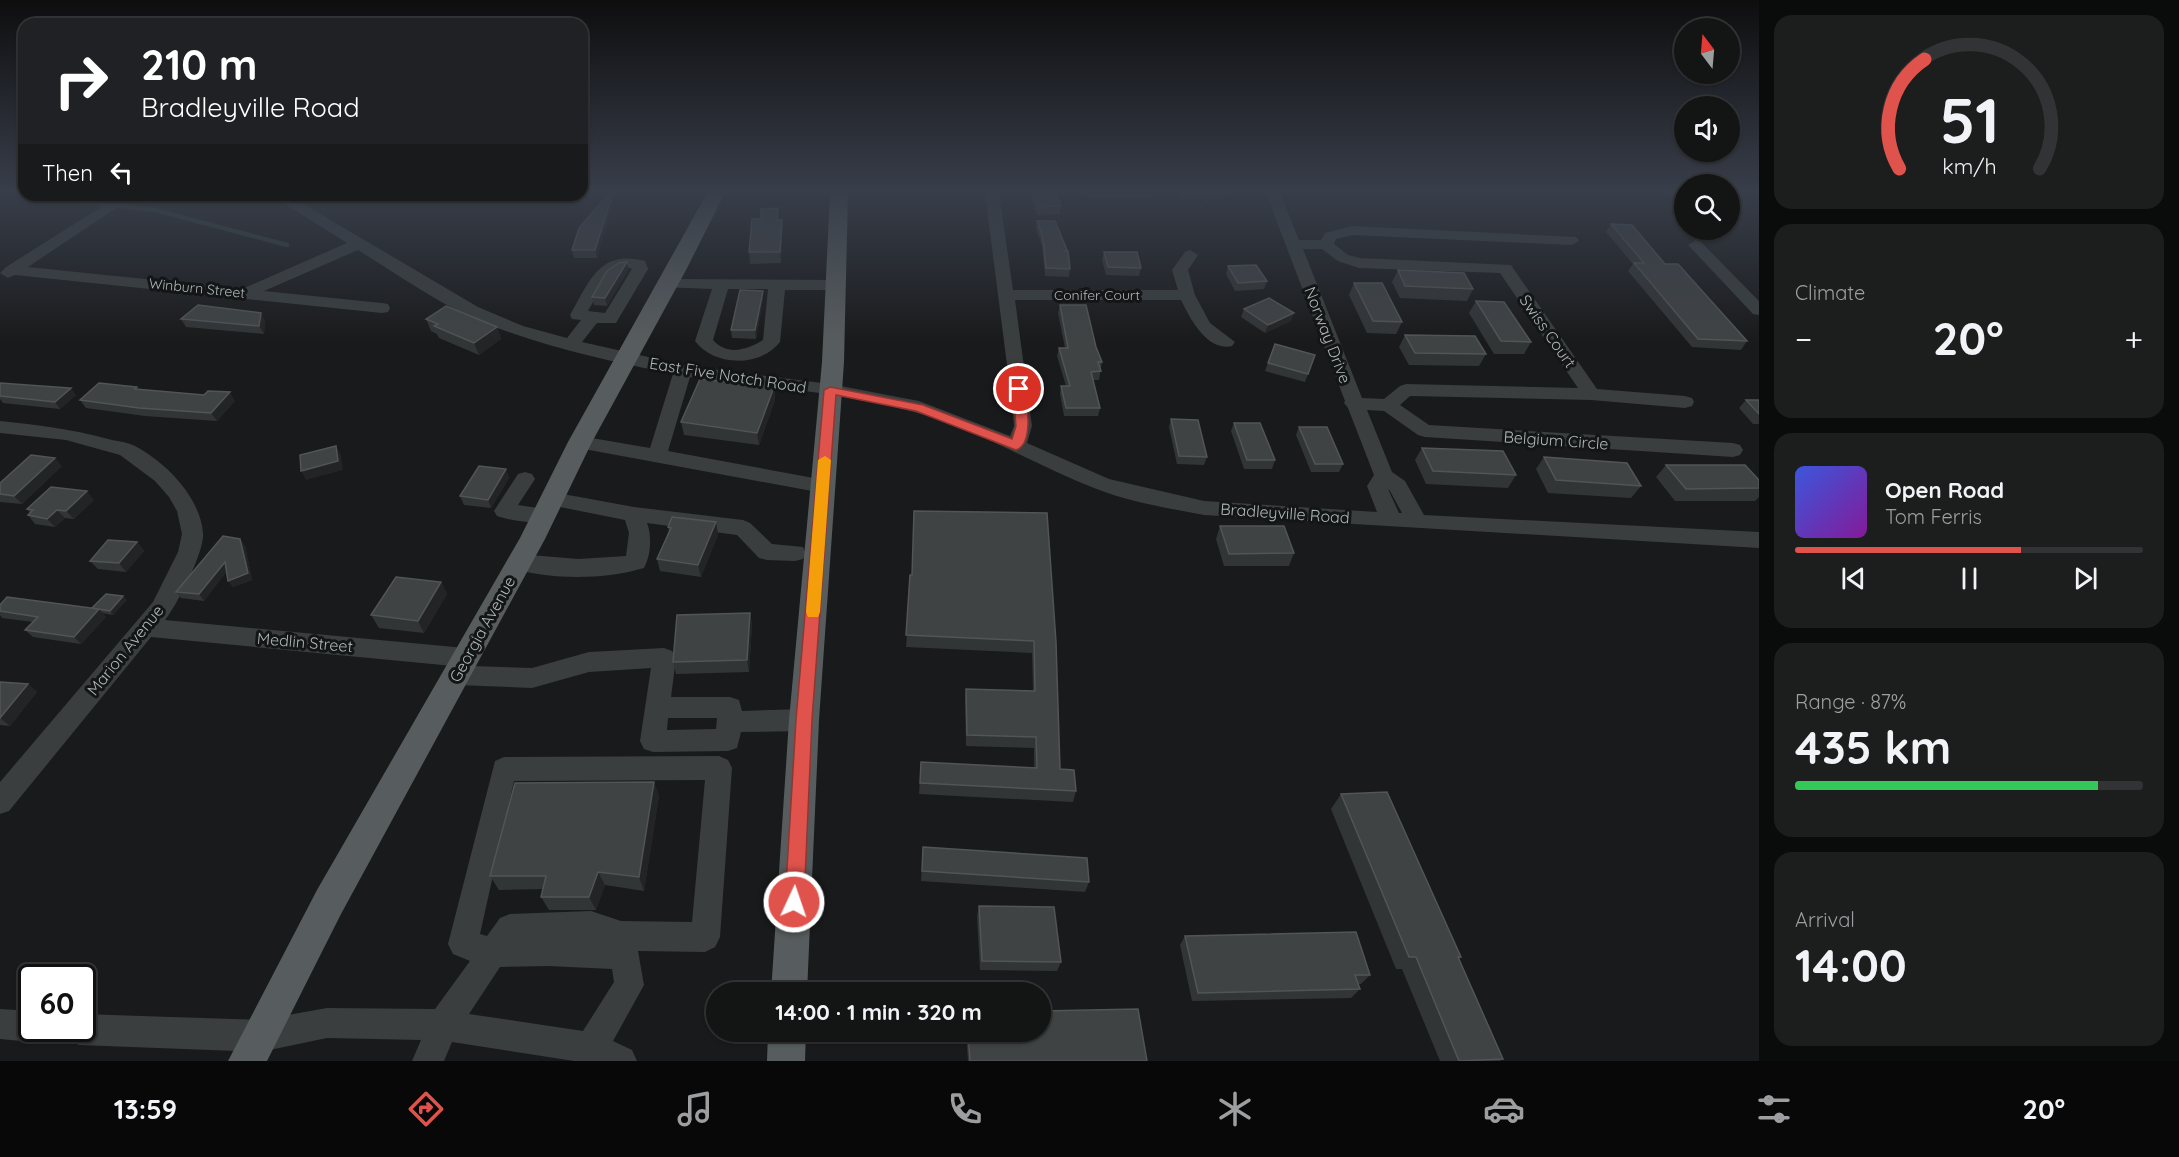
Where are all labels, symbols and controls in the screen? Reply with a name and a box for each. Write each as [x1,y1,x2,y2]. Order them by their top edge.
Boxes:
north arrow [1674,18,1740,84]
map controls [1674,18,1740,240]
text: 210 m [141,38,258,91]
icon: right [42,42,120,120]
text: 51 [1939,81,1999,159]
text: Bradleyville Road [141,90,360,124]
button: sound [1674,96,1740,162]
text: km/h [1942,153,1996,179]
icon: left [105,156,138,189]
text: Then [42,159,93,187]
button: search [1674,174,1740,240]
street label: Winburn Street [148,274,246,302]
text: Climate [1795,280,1865,305]
street label: Norway Drive [1300,284,1356,386]
street label: Conifer Court [1054,286,1140,304]
street label: Swiss Court [1516,291,1580,371]
text: 20° [1933,310,2004,366]
text: − [1795,318,1812,359]
text: + [2124,318,2143,359]
street label: East Five Notch Road [648,353,808,397]
pin [993,363,1044,414]
icon: arrive [1002,372,1035,405]
street label: Belgium Circle [1503,426,1609,454]
text: Open Road [1885,476,2004,504]
street label: Bradleyville Road [1220,499,1350,527]
text: Tom Ferris [1885,504,1982,529]
icon: previous [1837,562,1870,595]
icon: pause [1953,562,1986,595]
icon: next [2069,562,2102,595]
street label: Georgia Avenue [445,573,519,685]
street label: Marion Avenue [82,601,168,699]
street label: Medlin Street [256,628,354,656]
text: Range · 87% [1795,689,1906,714]
text: 435 km [1795,719,1951,775]
position arrow [762,870,826,934]
text: Arrival [1795,907,1855,932]
text: 14:00 [1795,937,1907,993]
speed limit sign: 60 [18,964,96,1042]
text: 14:00 · 1 min · 320 m [775,998,982,1026]
icon: directions [405,1088,447,1130]
icon: music [674,1088,716,1130]
icon: phone [944,1088,986,1130]
icon: climate [1214,1088,1256,1130]
icon: car [1483,1088,1525,1130]
icon: filters [1753,1088,1795,1130]
text: 13:59 [114,1092,177,1126]
text: 20° [2023,1092,2065,1126]

